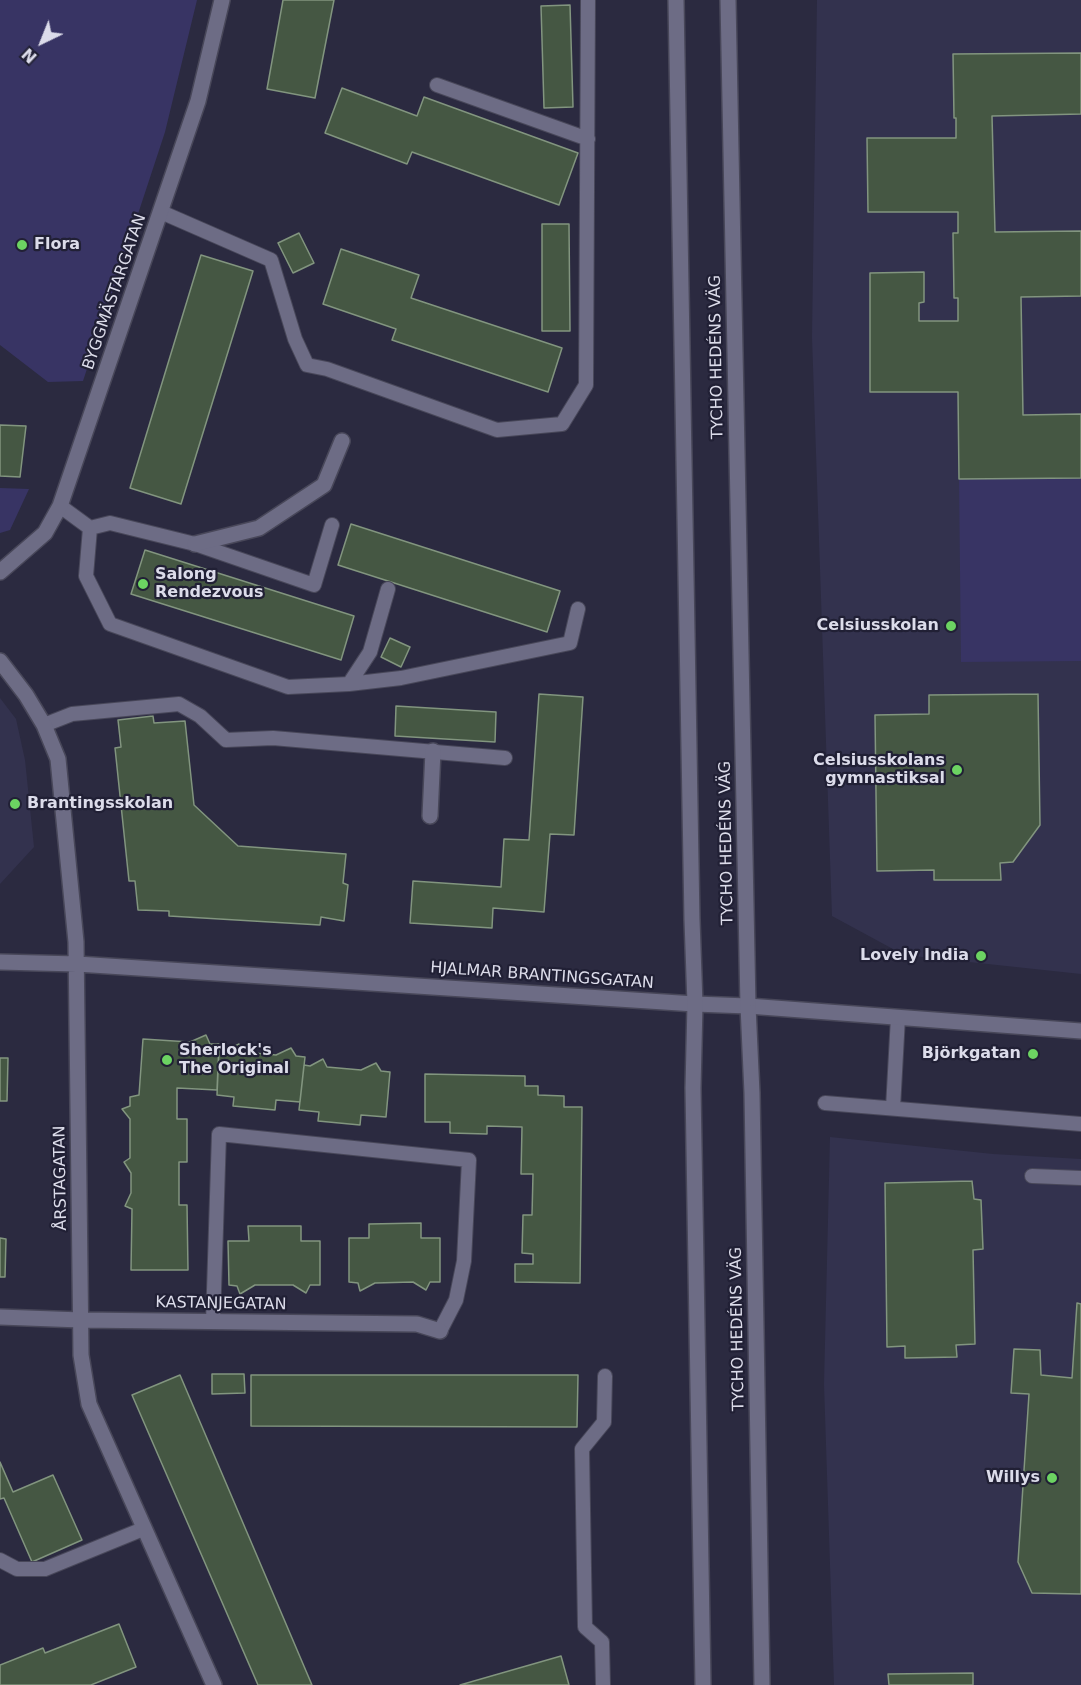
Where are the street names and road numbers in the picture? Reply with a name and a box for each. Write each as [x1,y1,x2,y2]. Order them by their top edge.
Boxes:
street label: BYGGMÄSTARGATAN [79,211,151,373]
street label: TYCHO HEDÉNS VÄG [706,275,728,439]
street label: TYCHO HEDÉNS VÄG [716,761,738,925]
street label: HJALMAR BRANTINGSGATAN [430,959,654,993]
street label: ÅRSTAGATAN [50,1125,72,1231]
street label: TYCHO HEDÉNS VÄG [727,1247,749,1411]
street label: KASTANJEGATAN [155,1293,287,1315]

